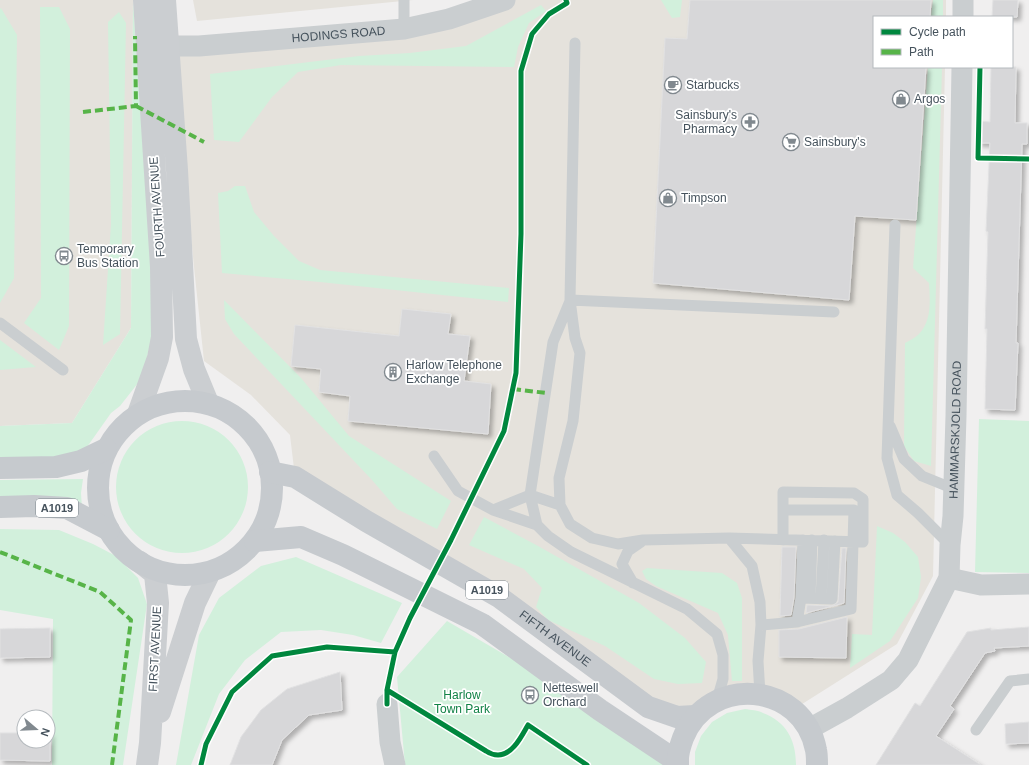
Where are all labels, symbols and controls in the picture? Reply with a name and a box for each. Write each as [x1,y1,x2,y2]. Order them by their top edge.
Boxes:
legend [873,16,1013,68]
street label: HODINGS ROAD [291,24,386,45]
text: Cycle path [909,25,966,39]
text: Path [909,45,934,59]
cafe icon: Starbucks [663,75,683,95]
place label: Starbucks [686,78,739,92]
shop icon: Argos [891,89,911,109]
place label: Argos [914,92,945,106]
place label: Sainsbury's Pharmacy [675,108,737,136]
pharmacy icon: Sainsbury's Pharmacy [740,112,760,132]
supermarket icon: Sainsbury's [781,132,801,152]
place label: Sainsbury's [804,135,866,149]
street label: FOURTH AVENUE [146,156,168,258]
shop icon: Timpson [658,188,678,208]
place label: Timpson [681,191,727,205]
place label: Temporary Bus Station [77,242,138,270]
bus stop icon: Temporary Bus Station [54,246,74,266]
place label: Harlow Telephone Exchange [406,358,502,386]
street label: HAMMARSKJOLD ROAD [947,360,964,499]
building icon: Harlow Telephone Exchange [383,362,403,382]
road number: A1019 [36,499,78,517]
road number: A1019 [466,581,508,599]
street label: FIRST AVENUE [146,606,164,692]
street label: FIFTH AVENUE [517,608,594,669]
place label: Netteswell Orchard [543,681,598,709]
bus stop icon: Netteswell Orchard [520,685,540,705]
park label: Harlow Town Park [434,688,491,716]
north arrow [16,709,56,749]
text: N [38,727,52,738]

